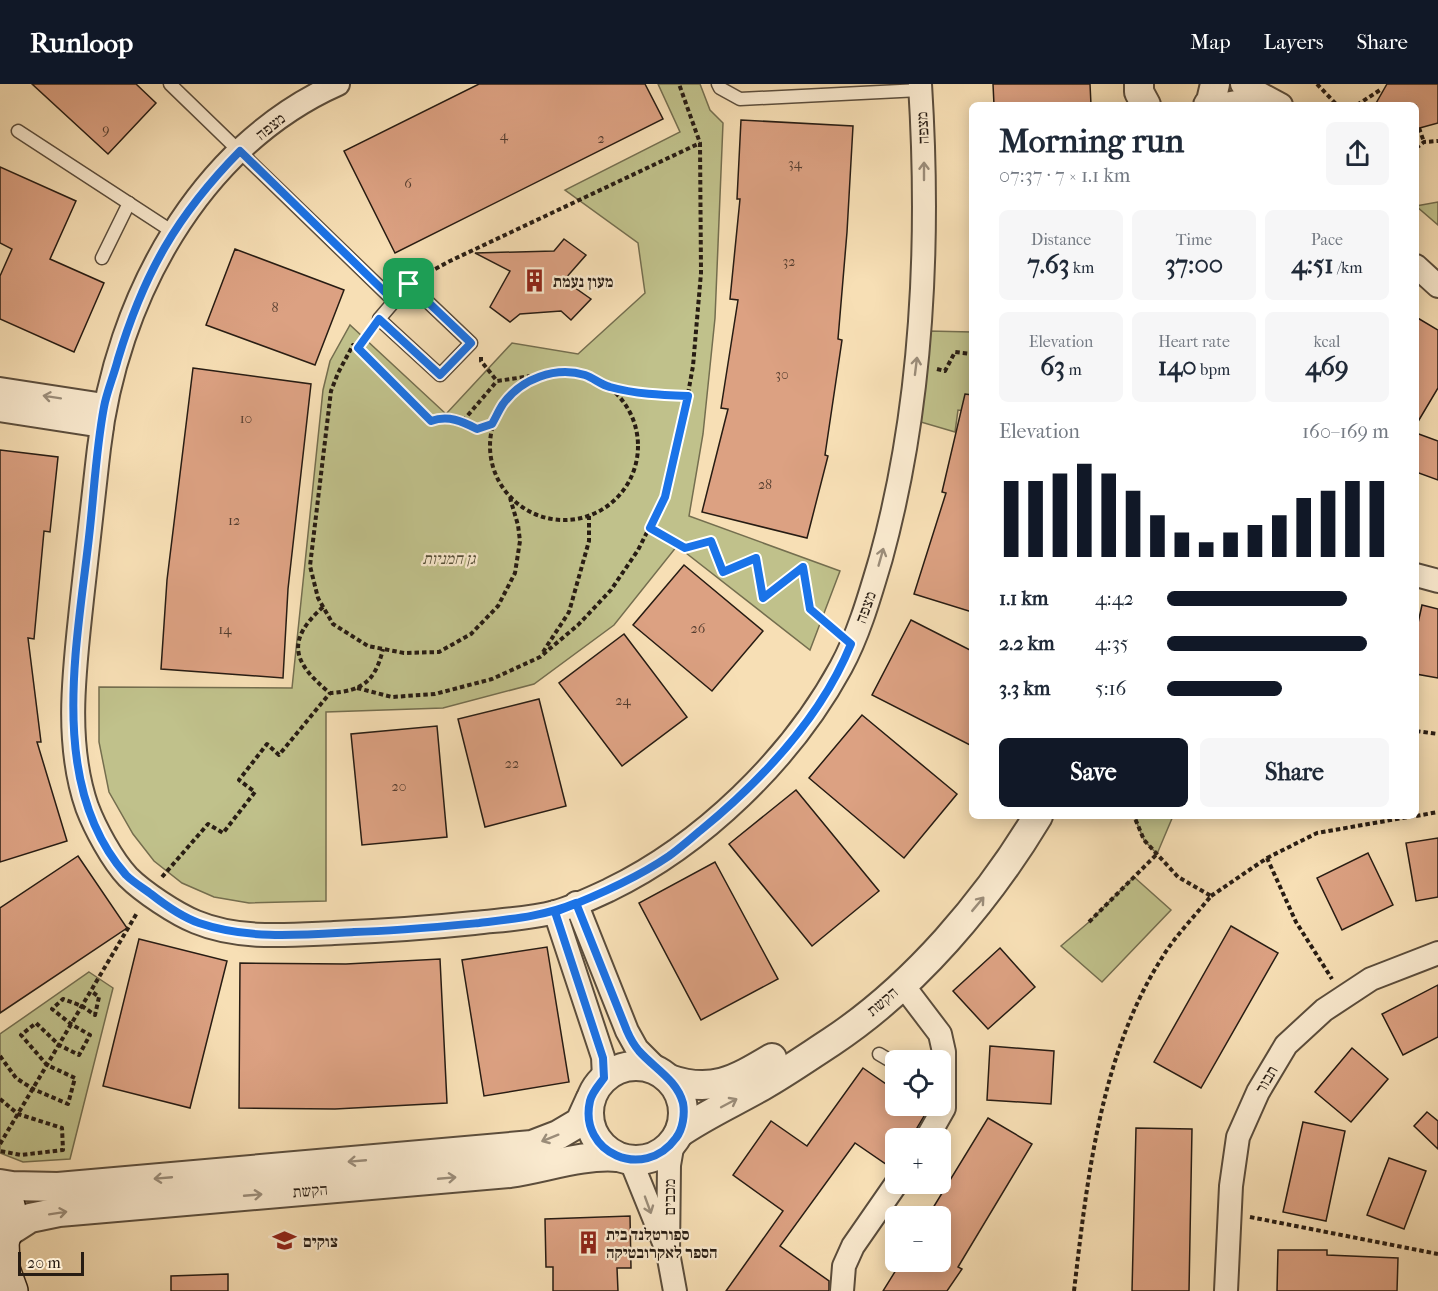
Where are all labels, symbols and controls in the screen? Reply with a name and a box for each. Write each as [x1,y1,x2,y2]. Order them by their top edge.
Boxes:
text: Runloop [30,26,133,59]
text: Map [1190,30,1231,54]
text: Layers [1264,30,1323,54]
text: Share [1356,30,1408,54]
street label: מצפה [252,109,289,144]
street label: מצפה [912,111,933,145]
house number: 9 [102,121,110,138]
text: Morning run [999,122,1184,161]
button: share [1326,122,1389,185]
house number: 4 [500,127,509,144]
house number: 2 [597,130,605,147]
house number: 34 [788,155,803,172]
one-way arrow [918,162,930,182]
text: 07:37 · 7 × 1.1 km [999,164,1130,187]
house number: 6 [404,175,412,192]
text: Distance [1031,230,1091,249]
text: Time [1176,230,1212,249]
text: Pace [1311,230,1343,249]
text: 7.63 [1028,249,1069,280]
text: 37:00 [1165,249,1223,280]
text: 4:51 [1291,249,1334,280]
house number: 32 [783,253,795,270]
pin [383,258,434,309]
text: km [1069,258,1094,277]
text: /km [1334,258,1363,277]
icon: arrive [392,267,425,300]
building icon: מעון נעמת [522,268,548,294]
place label: מעון נעמת [553,272,613,291]
house number: 8 [271,299,279,316]
text: Elevation [1029,332,1093,351]
text: Heart rate [1158,332,1230,351]
text: kcal [1314,332,1340,351]
text: 63 [1040,351,1065,382]
text: 140 [1158,351,1197,382]
text: 469 [1305,351,1349,382]
one-way arrow [910,356,921,376]
text: m [1065,360,1082,379]
text: bpm [1197,360,1230,379]
house number: 30 [775,366,789,383]
one-way arrow [43,392,63,403]
house number: 10 [240,410,252,427]
text: Elevation [999,420,1080,443]
text: 160–169 m [1302,420,1389,443]
house number: 28 [758,476,772,493]
house number: 12 [228,512,240,529]
one-way arrow [876,548,887,567]
park label: גן חמניות [423,549,477,568]
text: 1.1 km [999,587,1048,610]
text: 4:42 [1095,587,1134,610]
street label: מצפה [851,589,880,626]
house number: 26 [691,620,706,637]
house number: 14 [218,621,232,638]
text: 2.2 km [999,632,1055,655]
text: 4:35 [1095,632,1129,655]
text: 3.3 km [999,677,1050,700]
text: 5:16 [1095,677,1126,700]
house number: 24 [615,692,631,709]
button: Save [999,738,1188,807]
button: Share [1200,738,1389,807]
house number: 22 [505,755,519,772]
house number: 20 [392,778,406,795]
one-way arrow [971,896,984,912]
street label: הקשת [863,983,902,1020]
map controls [885,1050,951,1272]
button: locate [885,1050,951,1116]
street label: תבור [1251,1062,1282,1096]
one-way arrow [720,1097,737,1109]
button: + [885,1128,951,1194]
one-way arrow [541,1133,560,1144]
one-way arrow [348,1156,367,1167]
one-way arrow [153,1173,173,1184]
one-way arrow [436,1173,456,1184]
street label: הקשת [292,1179,328,1202]
street label: מכבים [660,1179,679,1215]
one-way arrow [242,1189,262,1200]
one-way arrow [644,1195,655,1214]
button: − [885,1206,951,1272]
one-way arrow [48,1207,68,1218]
place label: ספורטלנד בית הספר לאקרובטיקה [606,1225,718,1262]
school or university icon: צוקים [272,1228,298,1254]
building icon: ספורטלנד בית הספר לאקרובטיקה [575,1230,601,1256]
place label: צוקים [303,1232,338,1251]
scale bar [18,1249,84,1276]
text: 20 m [27,1253,61,1272]

